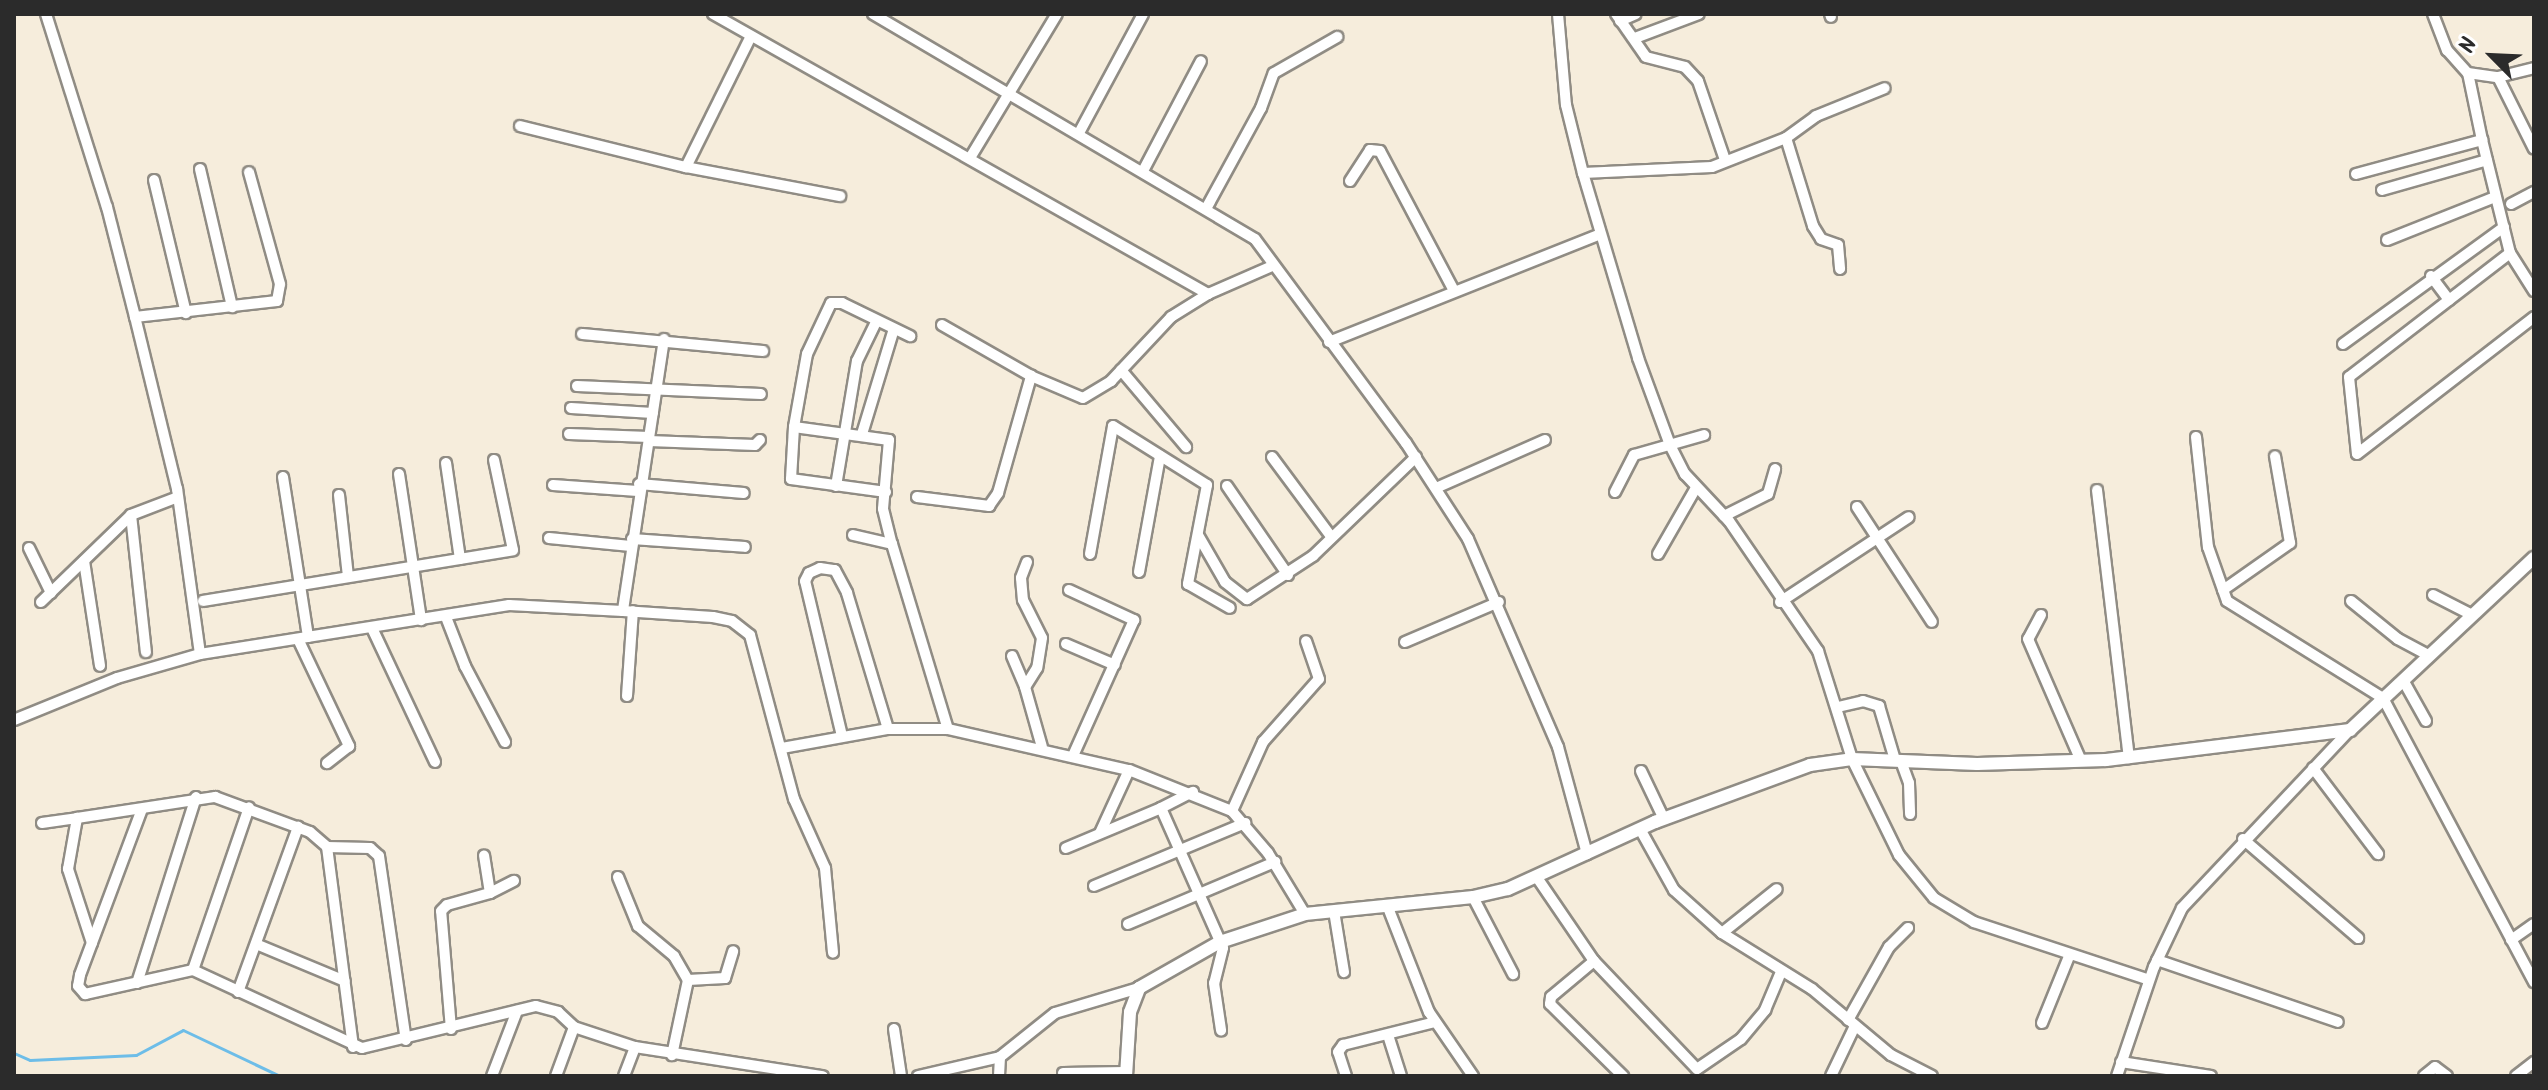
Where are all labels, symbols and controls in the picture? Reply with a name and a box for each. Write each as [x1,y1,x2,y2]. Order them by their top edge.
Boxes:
north arrow [2452,16,2532,96]
text: N [2451,33,2488,60]

